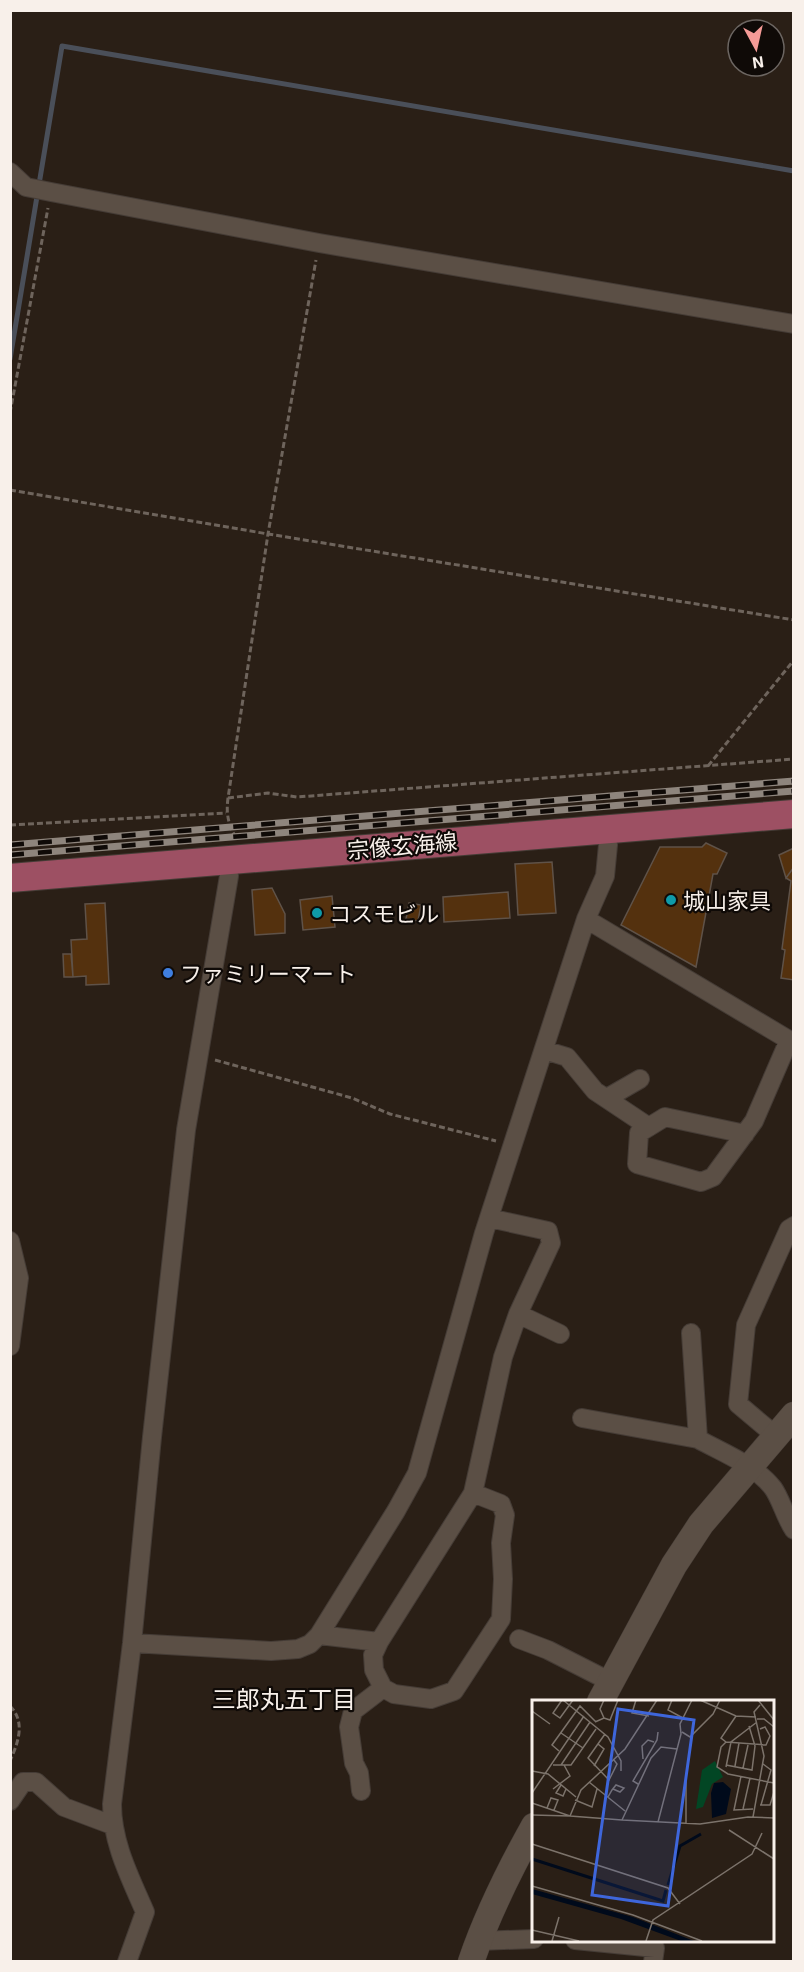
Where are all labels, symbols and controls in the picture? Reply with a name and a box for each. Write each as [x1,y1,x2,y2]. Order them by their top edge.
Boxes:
north arrow [726,18,786,78]
text: N [751,53,765,74]
street label: 宗像玄海線 [346,827,458,863]
place label: 城山家具 [683,887,771,913]
marker: 城山家具 [664,893,678,907]
place label: コスモビル [329,900,439,926]
marker: コスモビル [310,906,324,920]
place label: ファミリーマート [180,960,356,986]
marker: ファミリーマート [161,966,175,980]
district label: 三郎丸五丁目 [212,1684,356,1713]
inset map [532,1700,774,1942]

